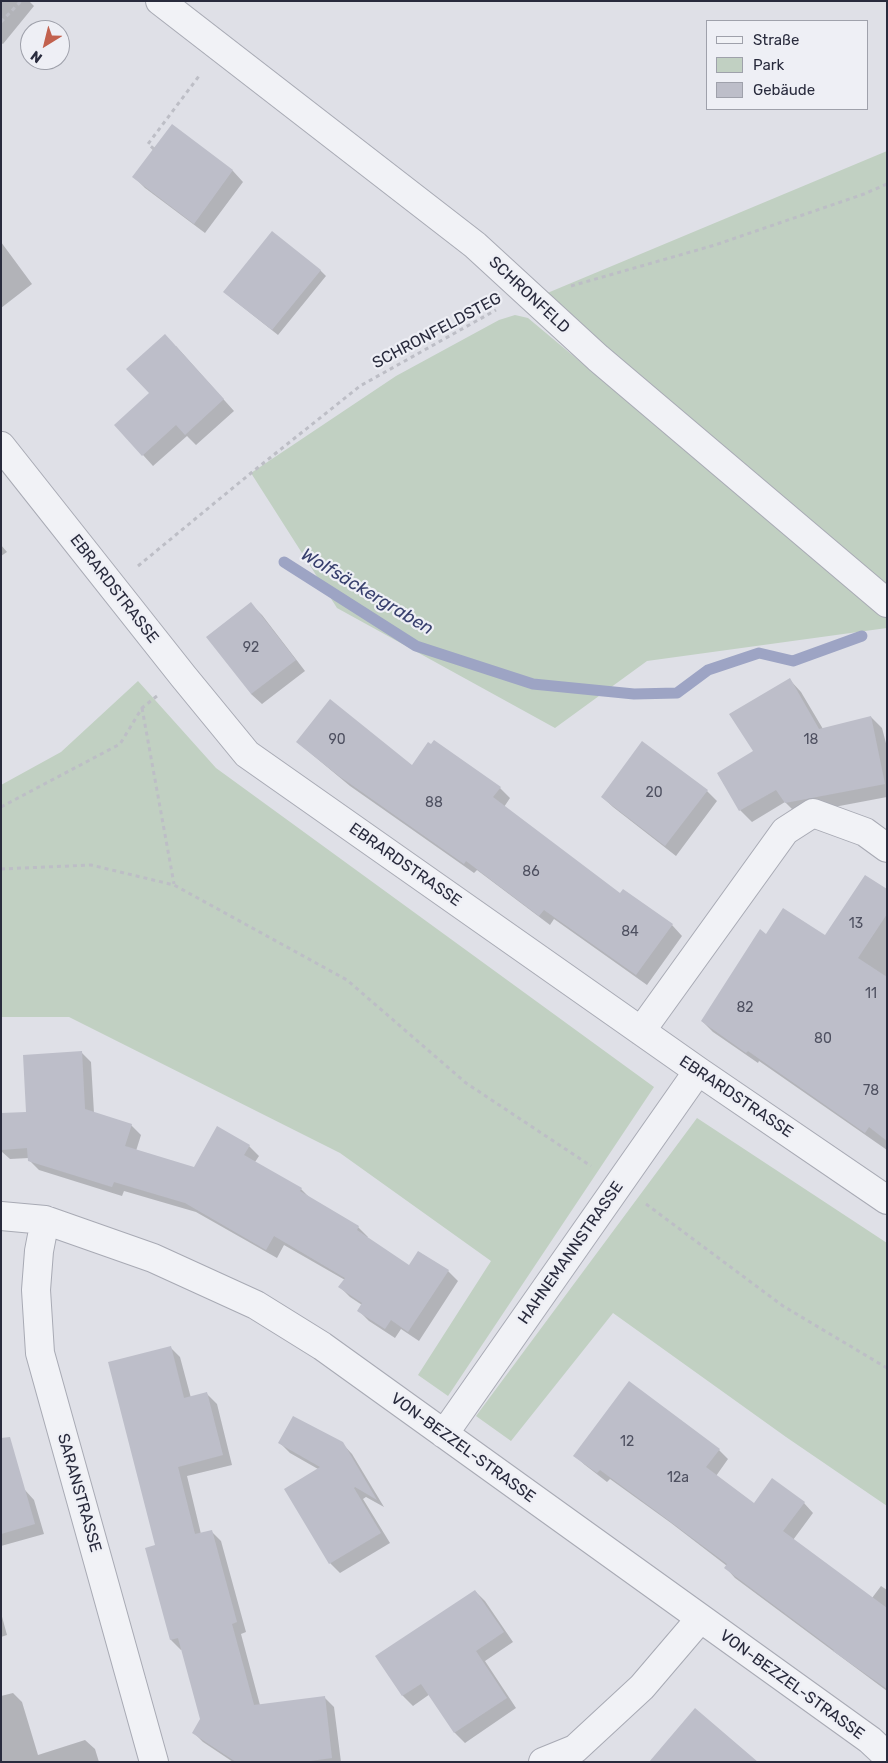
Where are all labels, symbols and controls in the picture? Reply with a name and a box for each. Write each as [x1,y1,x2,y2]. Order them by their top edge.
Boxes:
north arrow [20,20,70,70]
legend [706,20,868,110]
text: Straße [753,31,799,49]
text: N [27,47,46,67]
text: Park [753,56,784,74]
text: Gebäude [753,81,815,99]
street label: SCHRONFELD [485,253,573,337]
street label: SCHRONFELDSTEG [369,289,505,373]
street label: EBRARDSTRASSE [66,531,162,647]
water label: Wolfsäckergraben [297,544,437,640]
house number: 92 [243,640,259,656]
house number: 90 [328,732,346,748]
house number: 18 [804,732,818,748]
house number: 20 [645,785,663,801]
house number: 88 [425,795,443,811]
street label: EBRARDSTRASSE [345,819,465,911]
house number: 86 [522,864,540,880]
house number: 13 [849,916,863,932]
house number: 84 [621,924,639,940]
house number: 11 [865,986,877,1002]
house number: 82 [736,1000,754,1016]
house number: 80 [814,1031,832,1047]
street label: EBRARDSTRASSE [676,1052,796,1142]
house number: 78 [863,1083,879,1099]
street label: HAHNEMANNSTRASSE [514,1178,628,1328]
street label: VON-BEZZEL-STRASSE [387,1389,539,1507]
street label: SARANSTRASSE [53,1431,105,1555]
house number: 12 [620,1434,634,1450]
house number: 12a [667,1470,689,1486]
street label: VON-BEZZEL-STRASSE [716,1626,868,1744]

